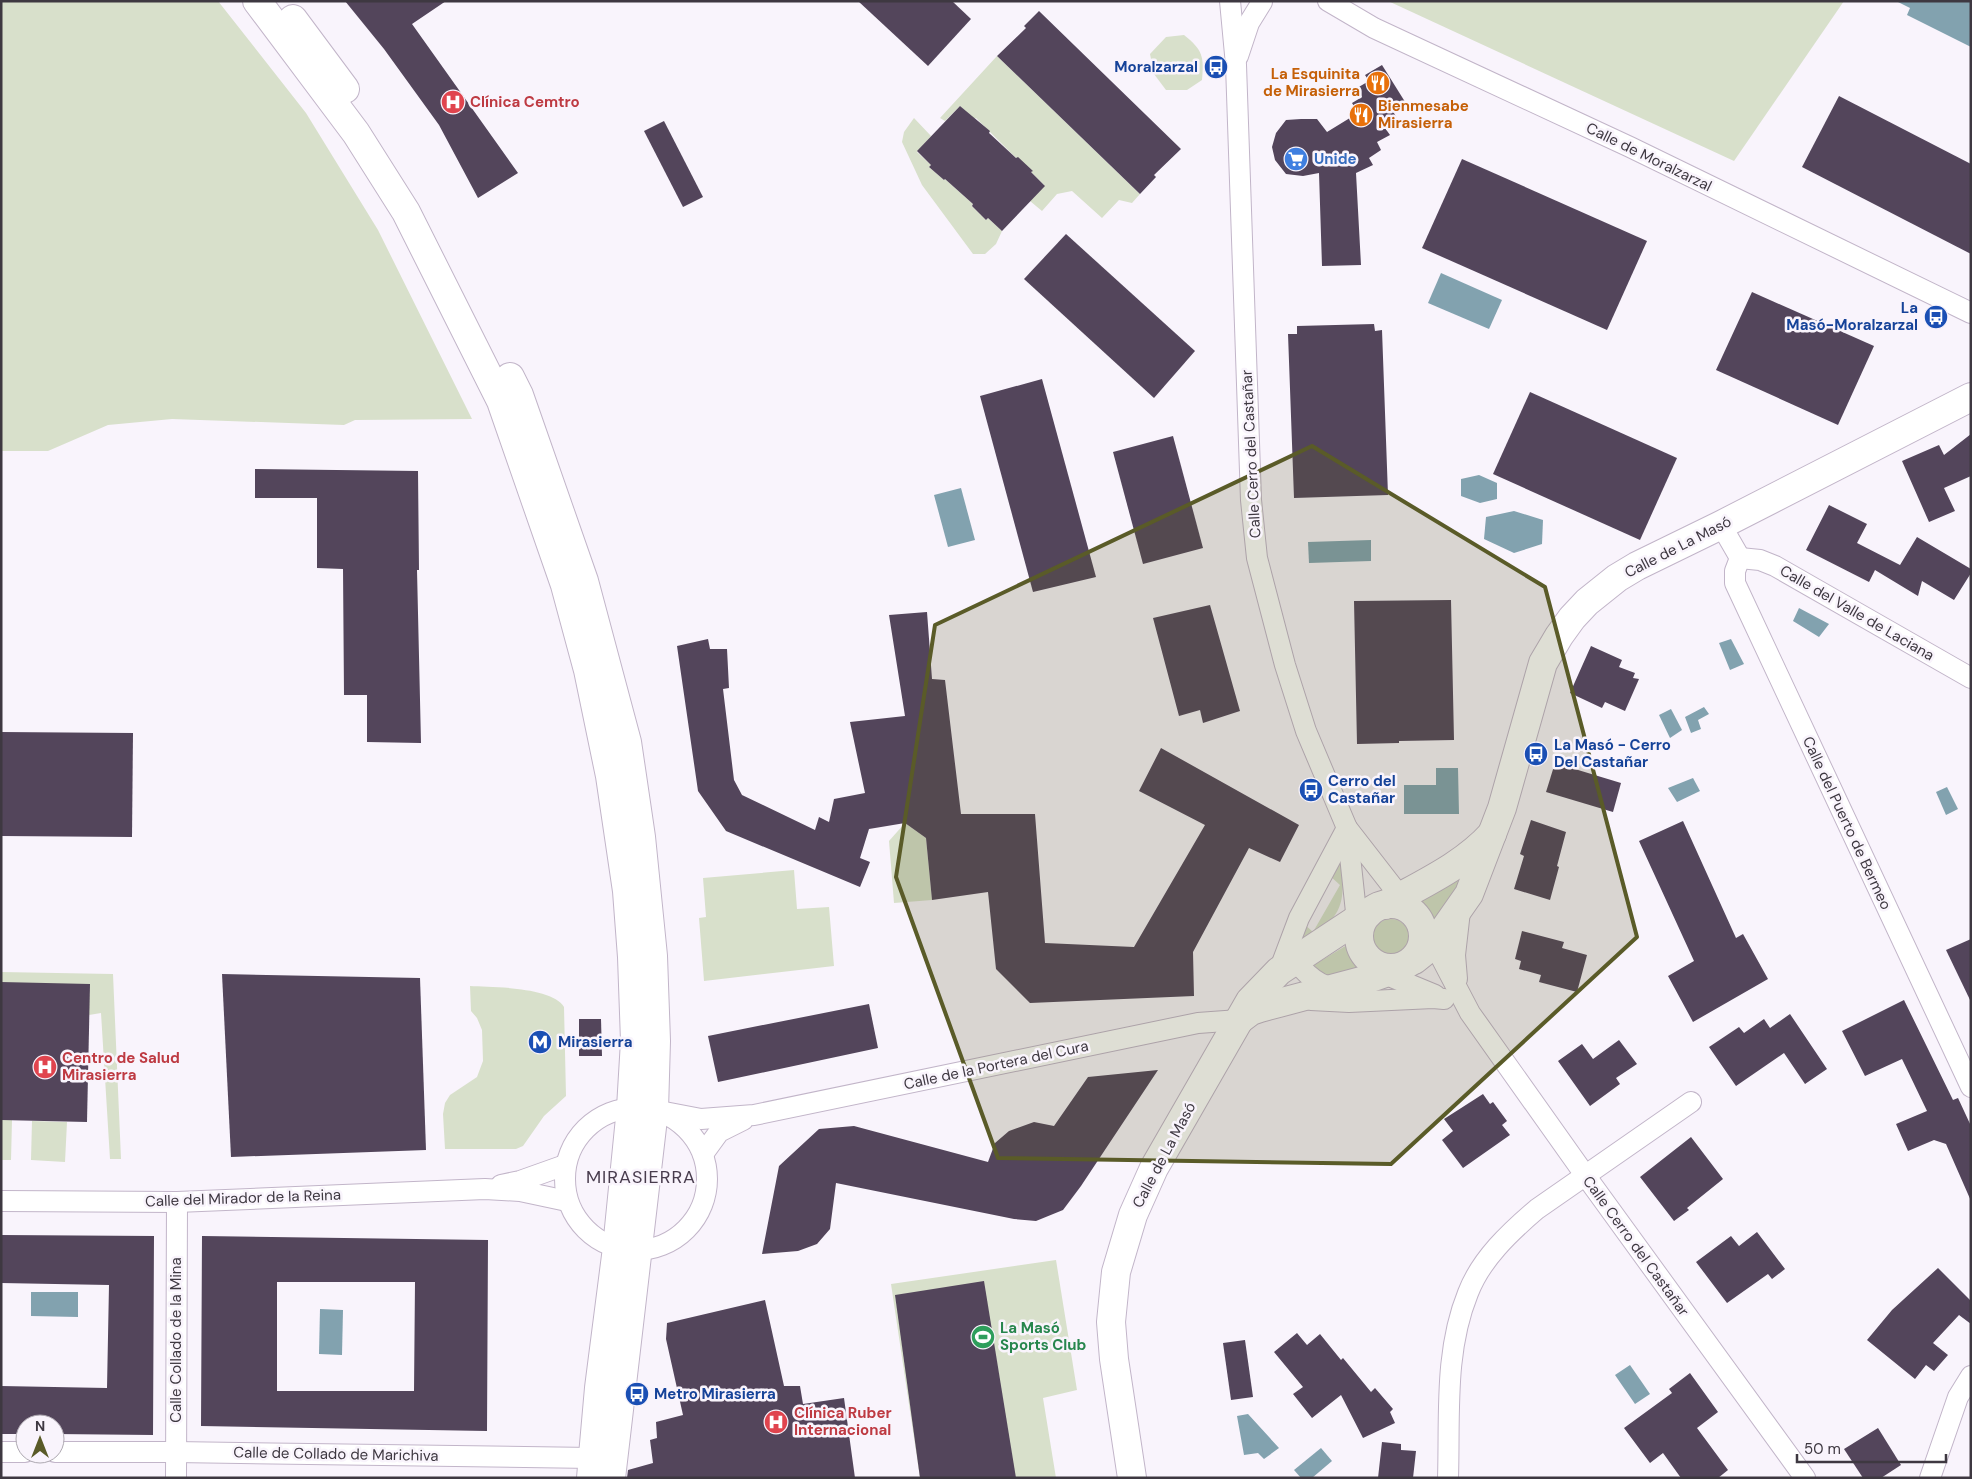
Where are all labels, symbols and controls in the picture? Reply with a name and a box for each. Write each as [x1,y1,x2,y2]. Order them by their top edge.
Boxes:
bus stop icon: Moralzarzal [1203,54,1229,80]
place label: Moralzarzal [1114,57,1198,77]
place label: La Esquinita de Mirasierra [1263,64,1360,101]
restaurant icon: La Esquinita de Mirasierra [1365,70,1391,96]
hospital icon: Clínica Cemtro [440,89,466,115]
place label: Clínica Cemtro [470,92,580,112]
place label: Bienmesabe Mirasierra [1378,96,1469,133]
restaurant icon: Bienmesabe Mirasierra [1348,102,1374,128]
street label: Calle de Moralzarzal [1583,118,1715,196]
supermarket icon: Unide [1283,146,1309,172]
place label: Unide [1314,149,1357,169]
place label: La Masó-Moralzarzal [1786,298,1918,335]
bus stop icon: La Masó-Moralzarzal [1923,304,1949,330]
street label: Calle Cerro del Castañar [1237,369,1265,539]
street label: Calle de La Masó [1621,511,1735,583]
street label: Calle del Valle de Laciana [1776,561,1938,665]
street label: Calle del Puerto de Bermeo [1798,733,1896,913]
place label: La Masó - Cerro Del Castañar [1554,735,1671,772]
bus stop icon: La Masó - Cerro Del Castañar [1523,741,1549,767]
place label: Cerro del Castañar [1328,771,1396,808]
bus stop icon: Cerro del Castañar [1298,777,1324,803]
metro station icon: Mirasierra [527,1029,553,1055]
place label: Mirasierra [558,1032,633,1052]
street label: Calle de la Portera del Cura [902,1036,1090,1094]
place label: Centro de Salud Mirasierra [62,1048,180,1085]
hospital icon: Centro de Salud Mirasierra [32,1054,58,1080]
street label: Calle de La Masó [1128,1098,1200,1211]
district label: MIRASIERRA [586,1165,696,1189]
street label: Calle Cerro del Castañar [1578,1172,1694,1321]
street label: Calle del Mirador de la Reina [145,1185,341,1211]
street label: Calle Collado de la Mina [166,1257,186,1423]
place label: La Masó Sports Club [1000,1318,1086,1355]
sports icon: La Masó Sports Club [970,1324,996,1350]
bus stop icon: Metro Mirasierra [624,1381,650,1407]
place label: Metro Mirasierra [654,1384,776,1404]
place label: Clínica Ruber Internacional [794,1403,892,1440]
hospital icon: Clínica Ruber Internacional [763,1409,789,1435]
north arrow [15,1414,65,1464]
text: N [35,1417,45,1435]
scale bar [1797,1432,1946,1464]
text: 50 m [1804,1439,1841,1459]
street label: Calle de Collado de Marichiva [233,1442,439,1466]

